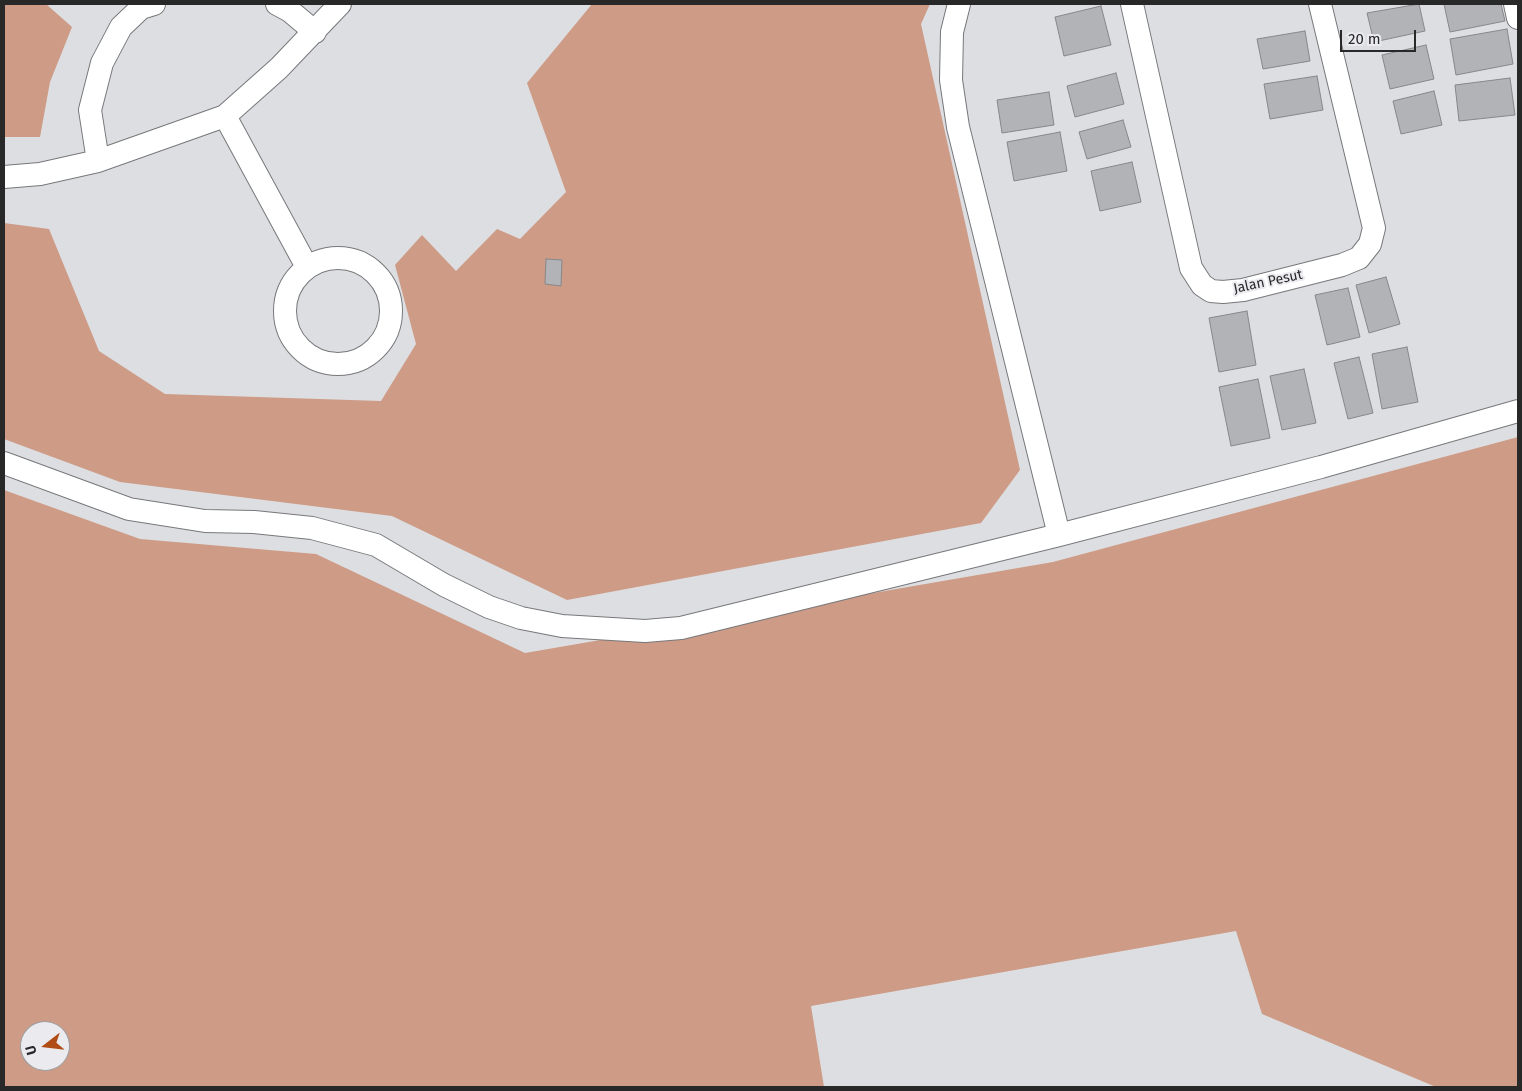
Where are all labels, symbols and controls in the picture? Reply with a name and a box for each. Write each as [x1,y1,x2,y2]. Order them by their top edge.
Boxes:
scale bar [1342,20,1418,52]
text: 20 m [1348,30,1381,48]
street label: Jalan Pesut [1232,266,1304,298]
north arrow [20,1021,70,1071]
text: U [22,1043,40,1057]

